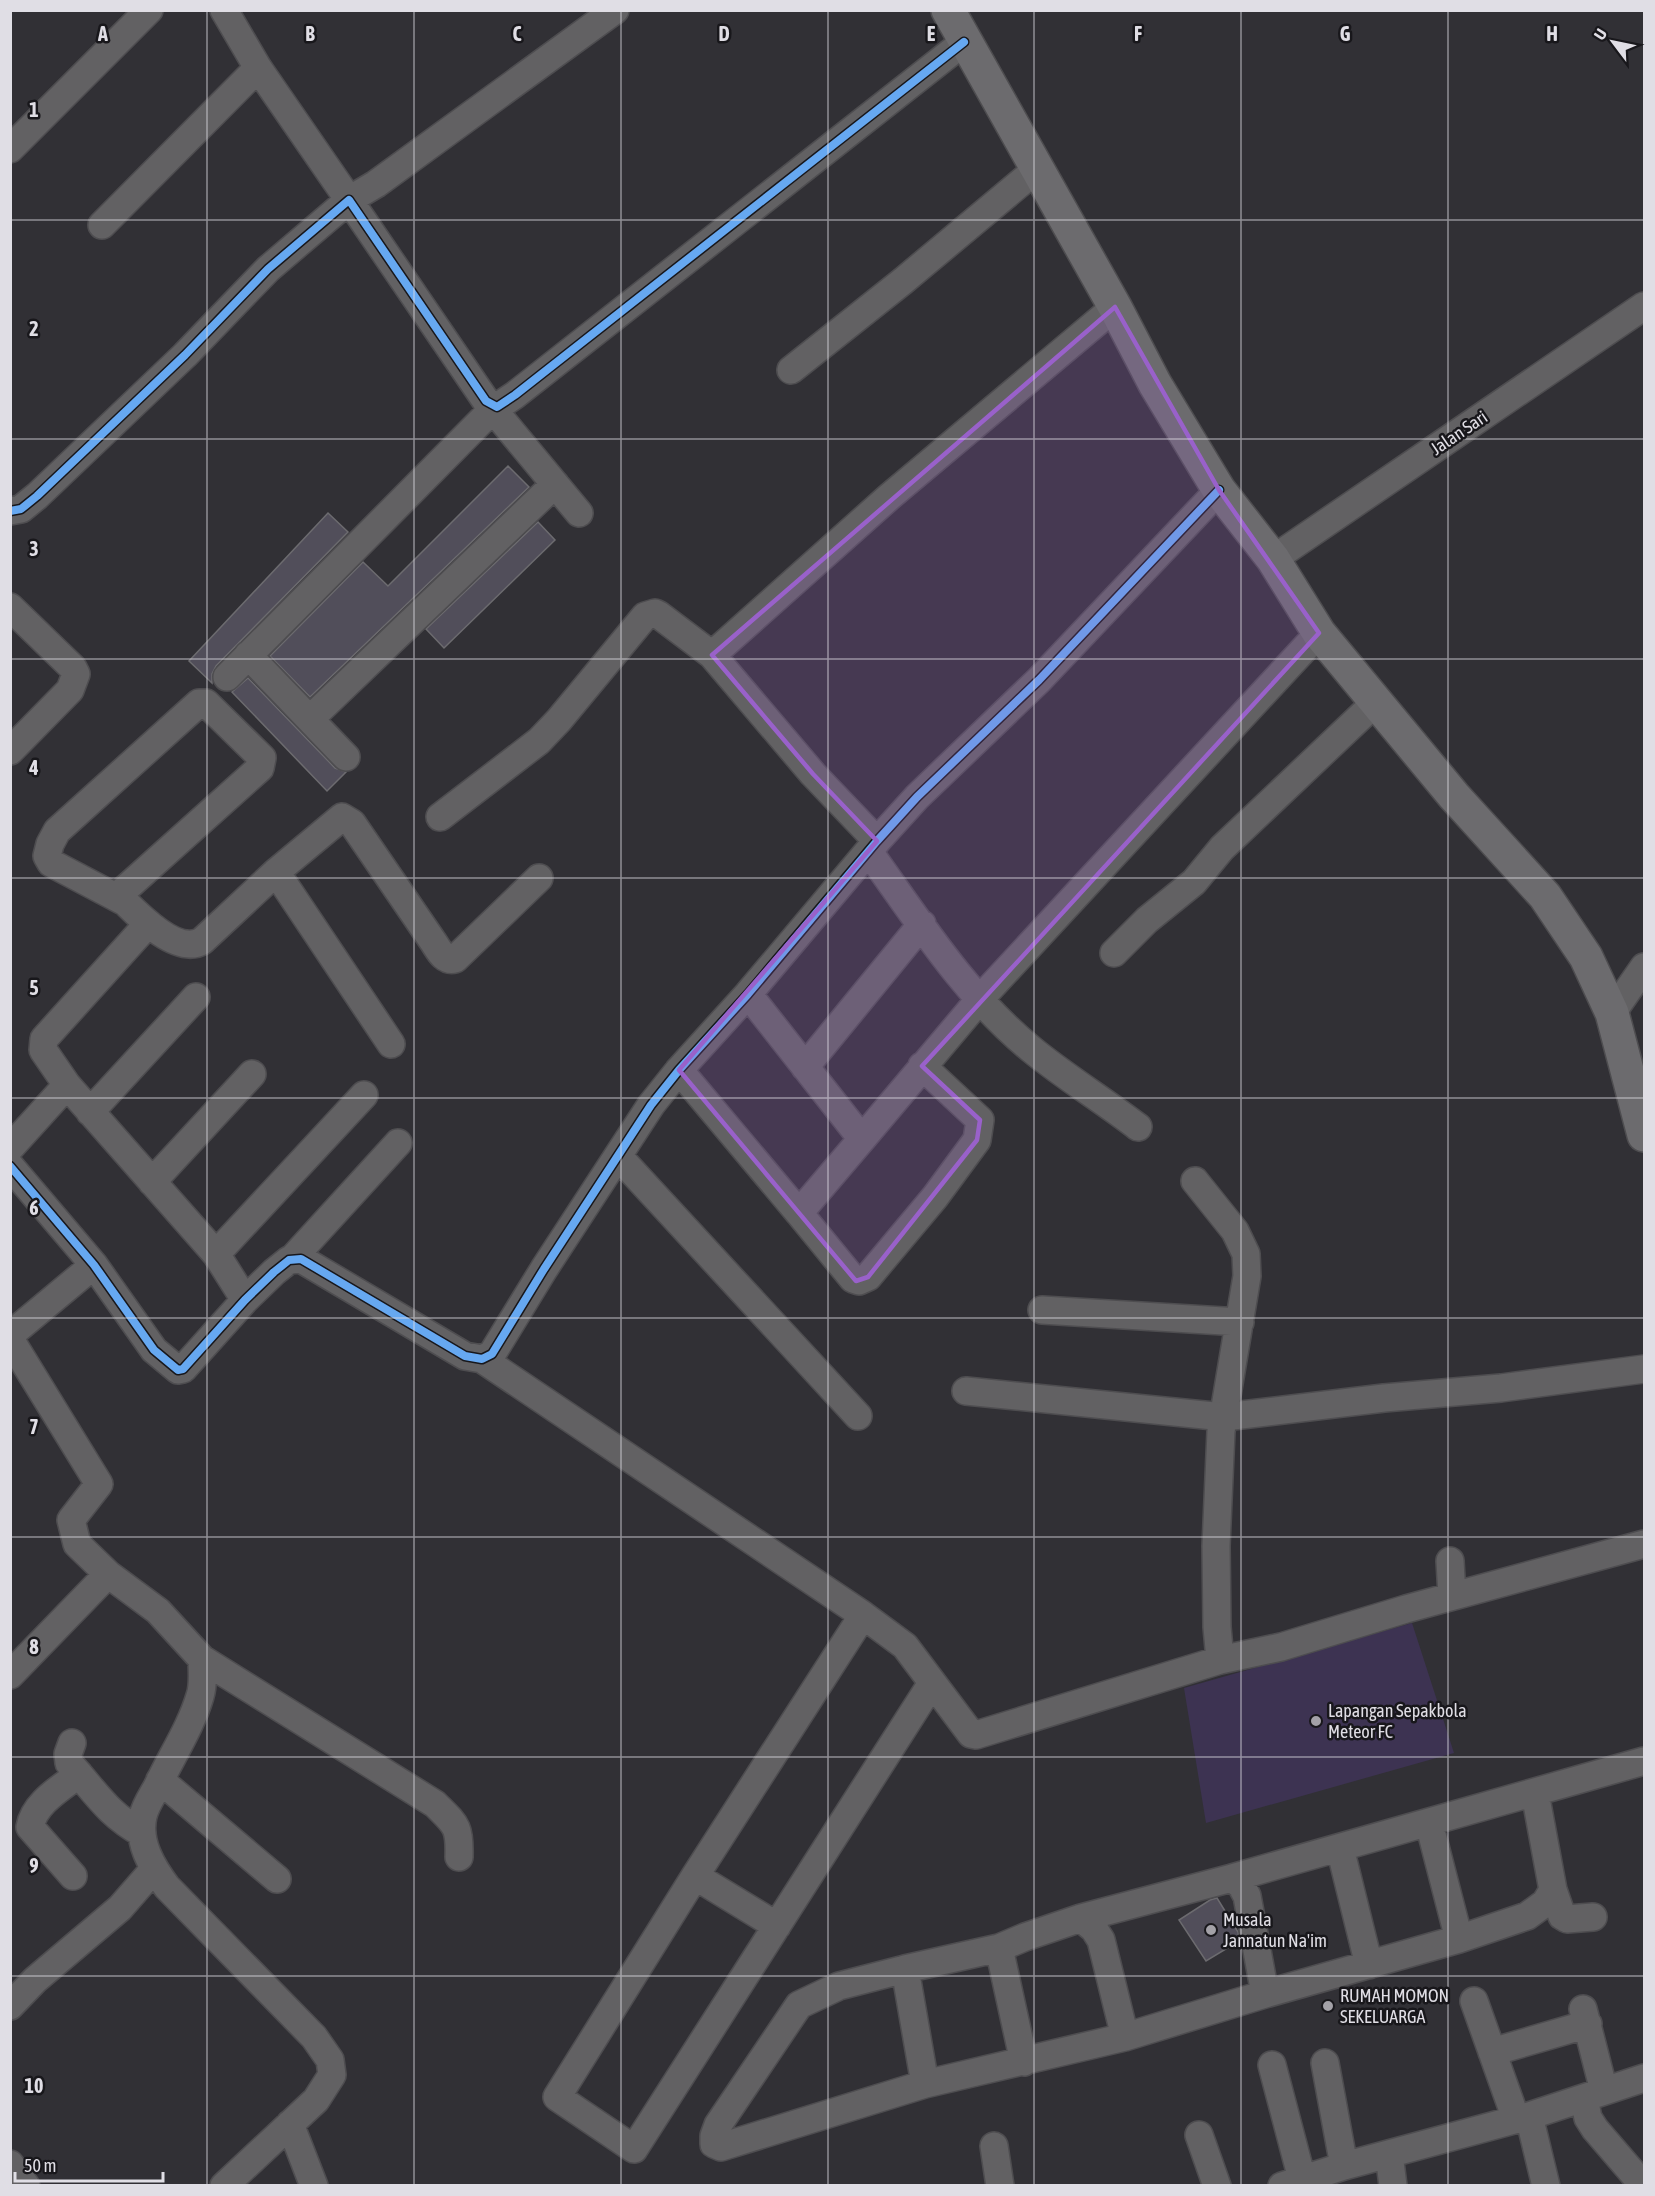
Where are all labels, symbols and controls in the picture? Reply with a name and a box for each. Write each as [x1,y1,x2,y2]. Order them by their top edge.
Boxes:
north arrow [1583,12,1643,72]
text: A [97,22,108,45]
text: B [305,22,315,45]
text: C [513,22,522,45]
text: D [718,22,730,45]
text: E [927,22,936,45]
text: F [1134,22,1142,45]
text: G [1340,22,1351,45]
text: H [1546,22,1558,45]
text: U [1590,25,1610,43]
text: 1 [29,98,39,121]
text: 2 [29,317,39,340]
street label: Jalan Sari [1426,406,1491,459]
text: 3 [29,537,39,560]
text: 4 [28,756,39,779]
text: 5 [29,976,39,999]
text: 6 [29,1196,39,1219]
text: 7 [29,1415,39,1438]
text: 8 [29,1635,39,1658]
place label: Lapangan Sepakbola Meteor FC [1328,1700,1467,1742]
marker: Lapangan Sepakbola Meteor FC [1309,1714,1323,1728]
text: 9 [29,1854,39,1877]
place label: Musala Jannatun Na'im [1223,1909,1327,1951]
marker: Musala Jannatun Na'im [1204,1923,1218,1937]
place label: RUMAH MOMON SEKELUARGA [1340,1985,1449,2027]
marker: RUMAH MOMON SEKELUARGA [1321,1999,1335,2013]
text: 10 [25,2074,43,2097]
scale bar [15,2145,164,2183]
text: 50 m [24,2155,56,2176]

